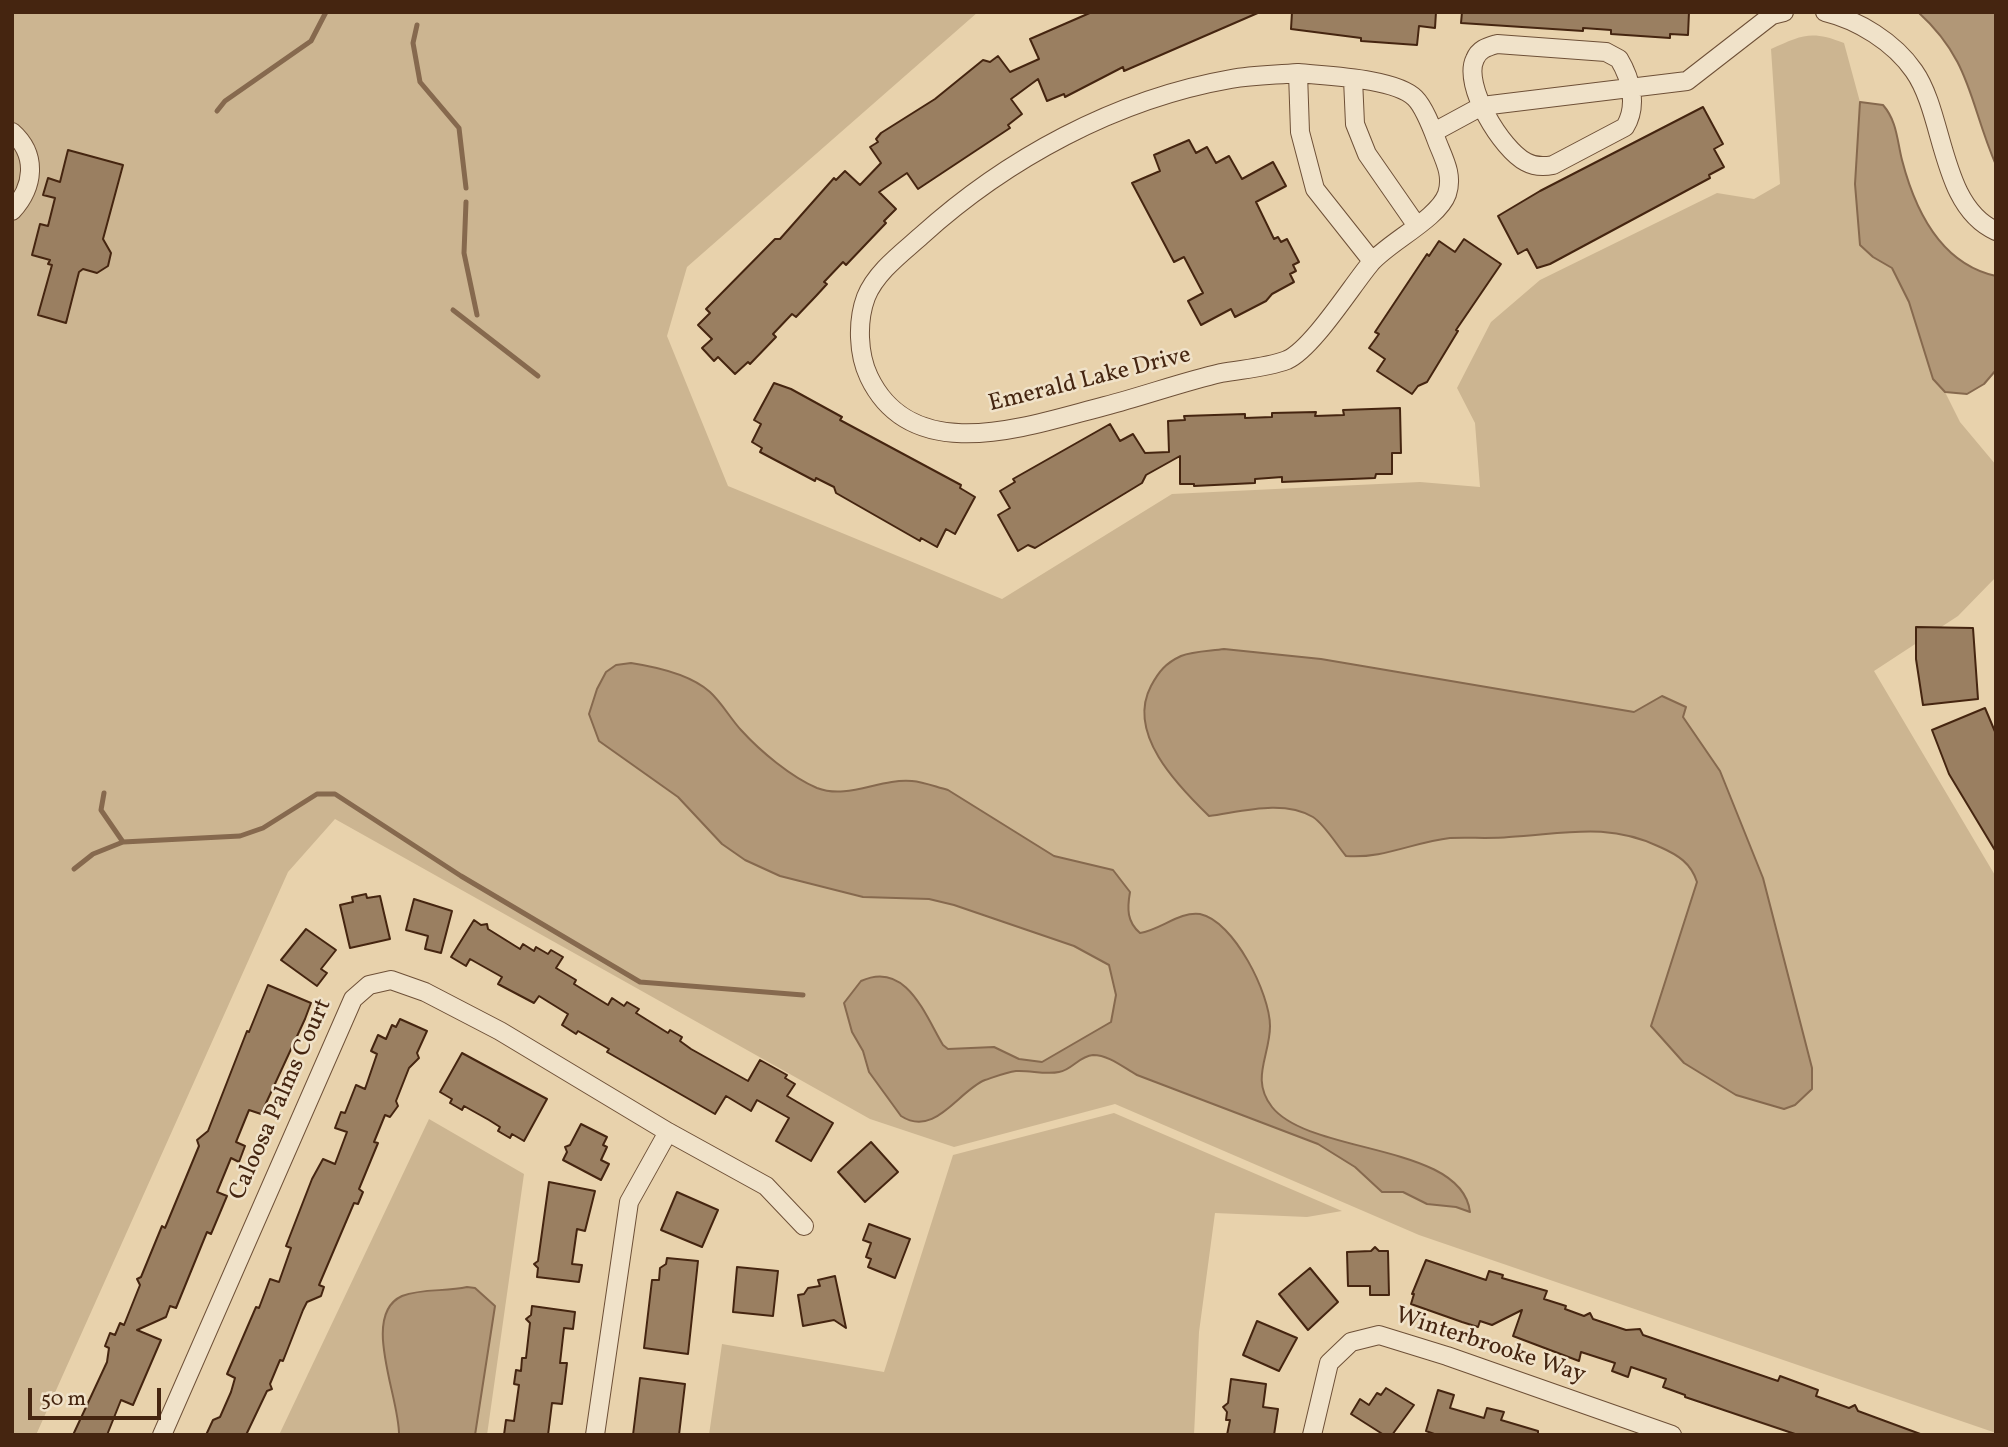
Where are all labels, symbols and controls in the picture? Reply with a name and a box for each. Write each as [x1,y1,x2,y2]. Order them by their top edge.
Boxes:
street label: Emerald Lake Drive [986,342,1194,420]
street label: Caloosa Palms Court [225,995,339,1205]
street label: Winterbrooke Way [1391,1303,1589,1391]
scale bar [32,1374,164,1418]
text: 50 m [41,1385,86,1414]

